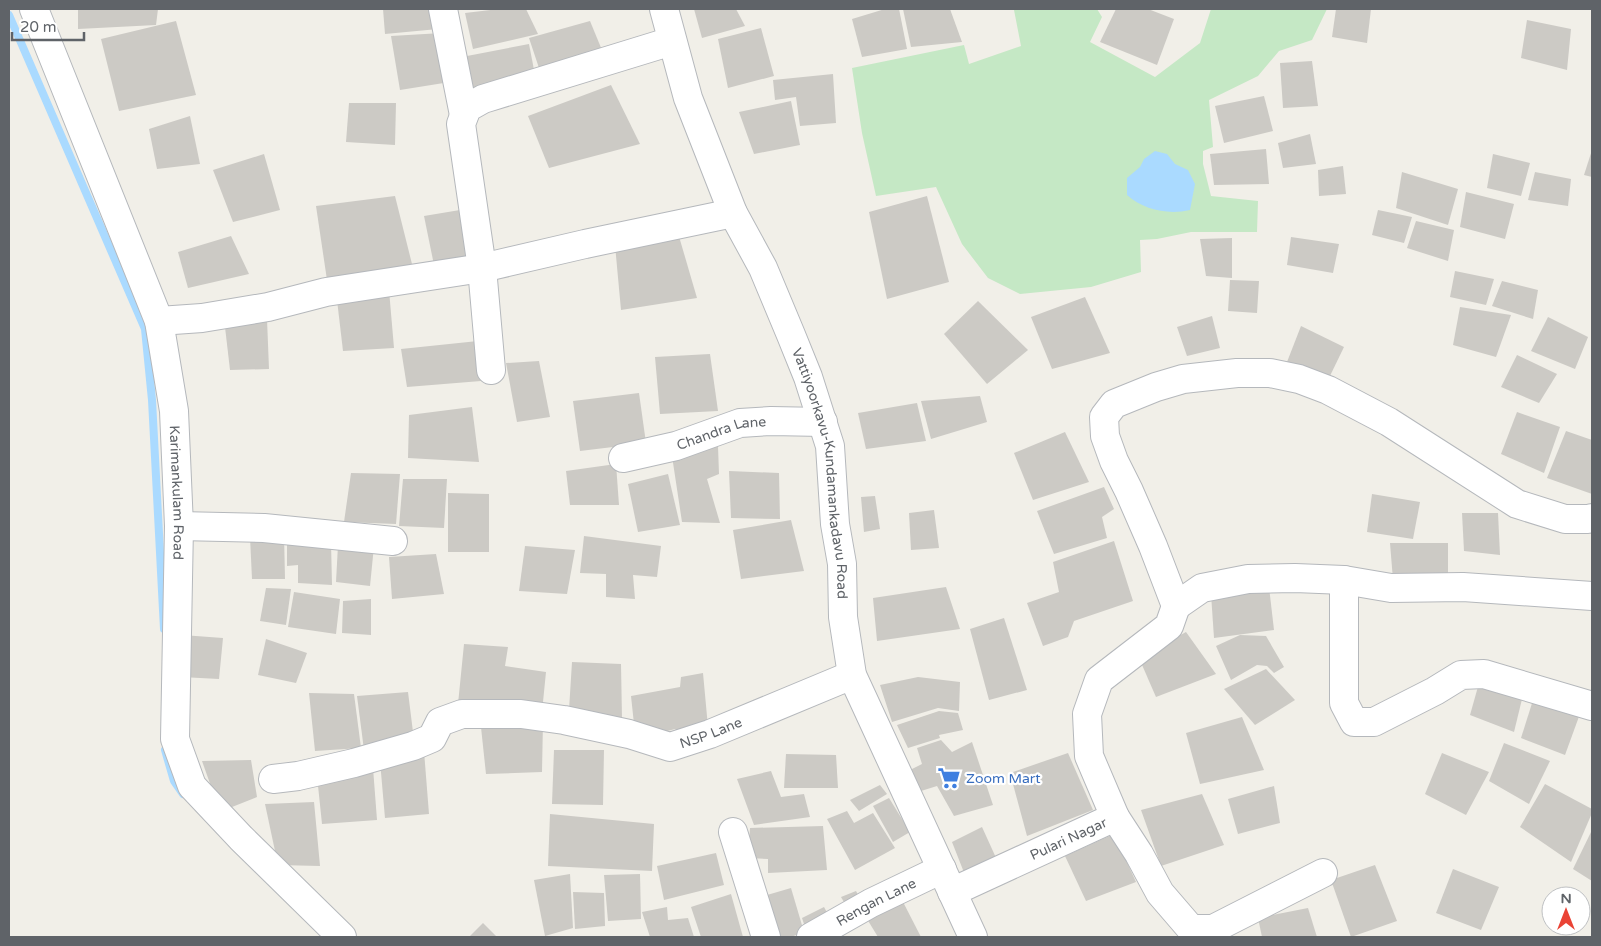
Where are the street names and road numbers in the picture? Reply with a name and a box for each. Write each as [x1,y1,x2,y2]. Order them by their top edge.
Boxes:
street label: Vattiyoorkavu-Kundamankadavu Road [789,345,851,599]
street label: Chandra Lane [674,413,767,454]
street label: Karimankulam Road [166,425,188,560]
street label: NSP Lane [677,713,744,752]
street label: Pulari Nagar [1027,813,1110,864]
street label: Rengan Lane [833,874,919,930]

